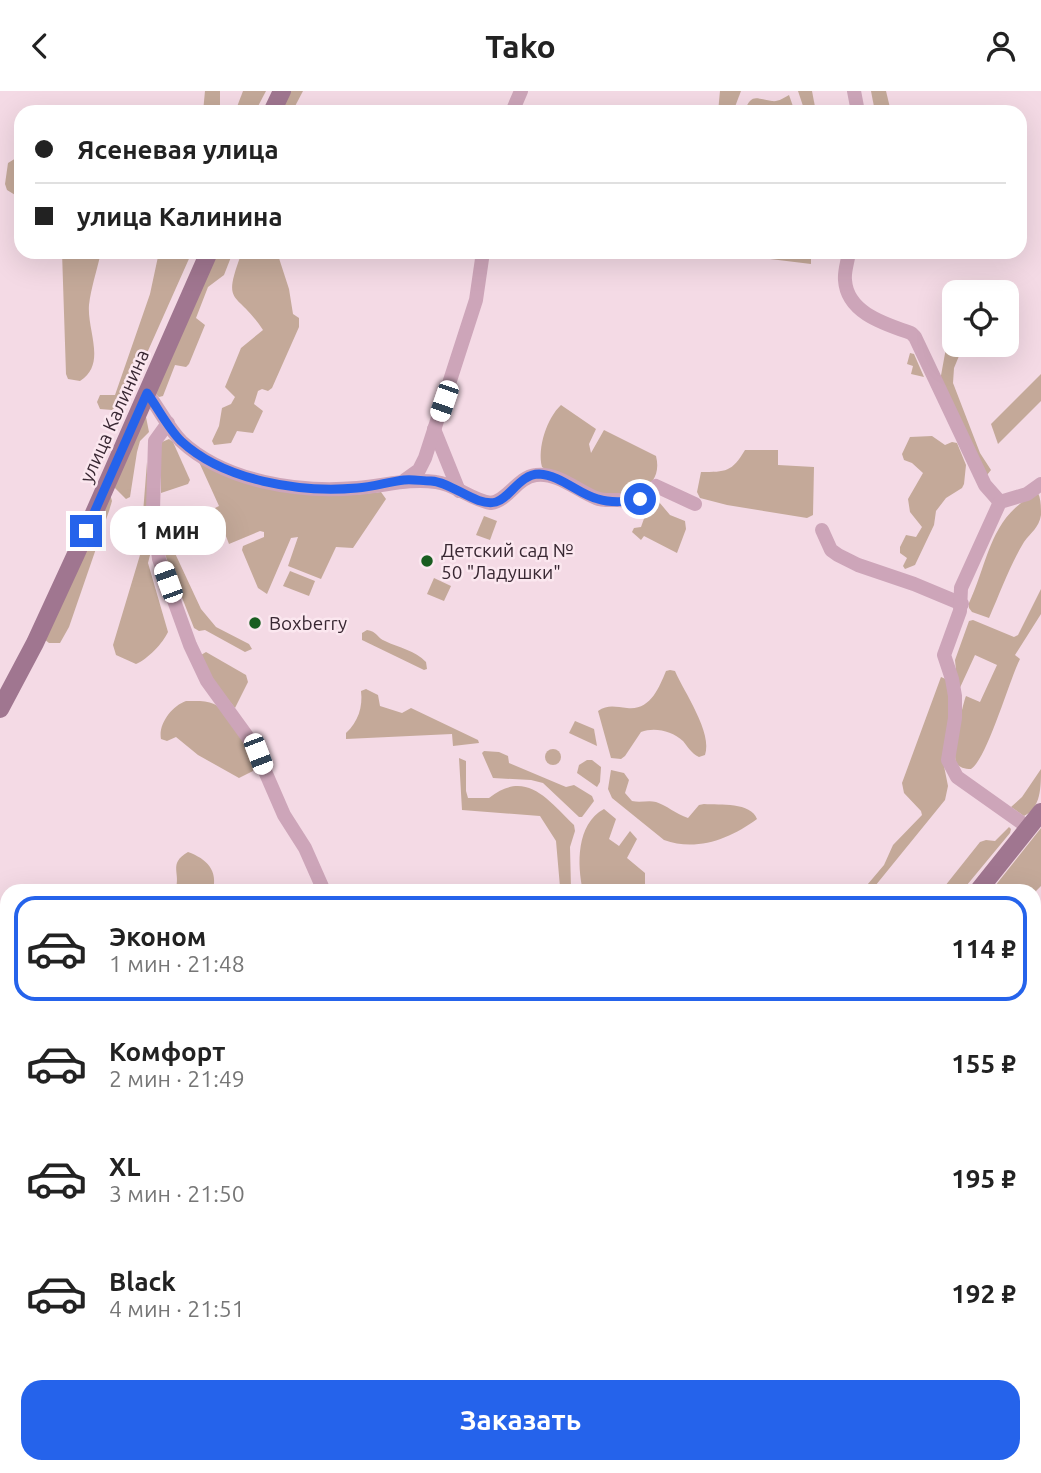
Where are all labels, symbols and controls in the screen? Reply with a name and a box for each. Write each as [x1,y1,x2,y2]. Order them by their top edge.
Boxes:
icon: back [21,27,59,65]
icon: person [982,27,1020,65]
text: Tako [485,28,556,64]
text: Ясеневая улица [77,135,279,164]
text: улица Калинина [77,202,283,231]
map controls [942,280,1019,357]
button: locate [942,280,1019,357]
street label: улица Калинина [75,346,153,486]
car [428,378,461,424]
route start [624,483,656,515]
callout: 1 мин [110,507,226,555]
route end [70,515,102,547]
text: 1 мин [136,518,200,543]
place label: Детский сад № 50 "Ладушки" [441,539,574,583]
marker: Детский сад № 50 "Ладушки" [419,553,435,569]
car [151,559,186,605]
place label: Boxberry [269,612,347,634]
marker: Boxberry [247,615,263,631]
car [241,731,276,777]
icon: car [25,917,88,980]
text: Эконом [109,922,206,951]
text: 114 ₽ [951,934,1016,963]
text: 1 мин · 21:48 [109,951,245,976]
icon: car [25,1032,88,1095]
text: Комфорт [109,1037,225,1066]
text: 155 ₽ [951,1049,1016,1078]
text: 2 мин · 21:49 [109,1066,245,1091]
icon: car [25,1147,88,1210]
text: XL [109,1152,140,1181]
text: 195 ₽ [951,1164,1016,1193]
text: 3 мин · 21:50 [109,1181,245,1206]
icon: car [25,1262,88,1325]
text: Black [109,1267,176,1296]
text: 192 ₽ [951,1279,1016,1308]
text: 4 мин · 21:51 [109,1296,245,1321]
button: Заказать [21,1380,1020,1460]

